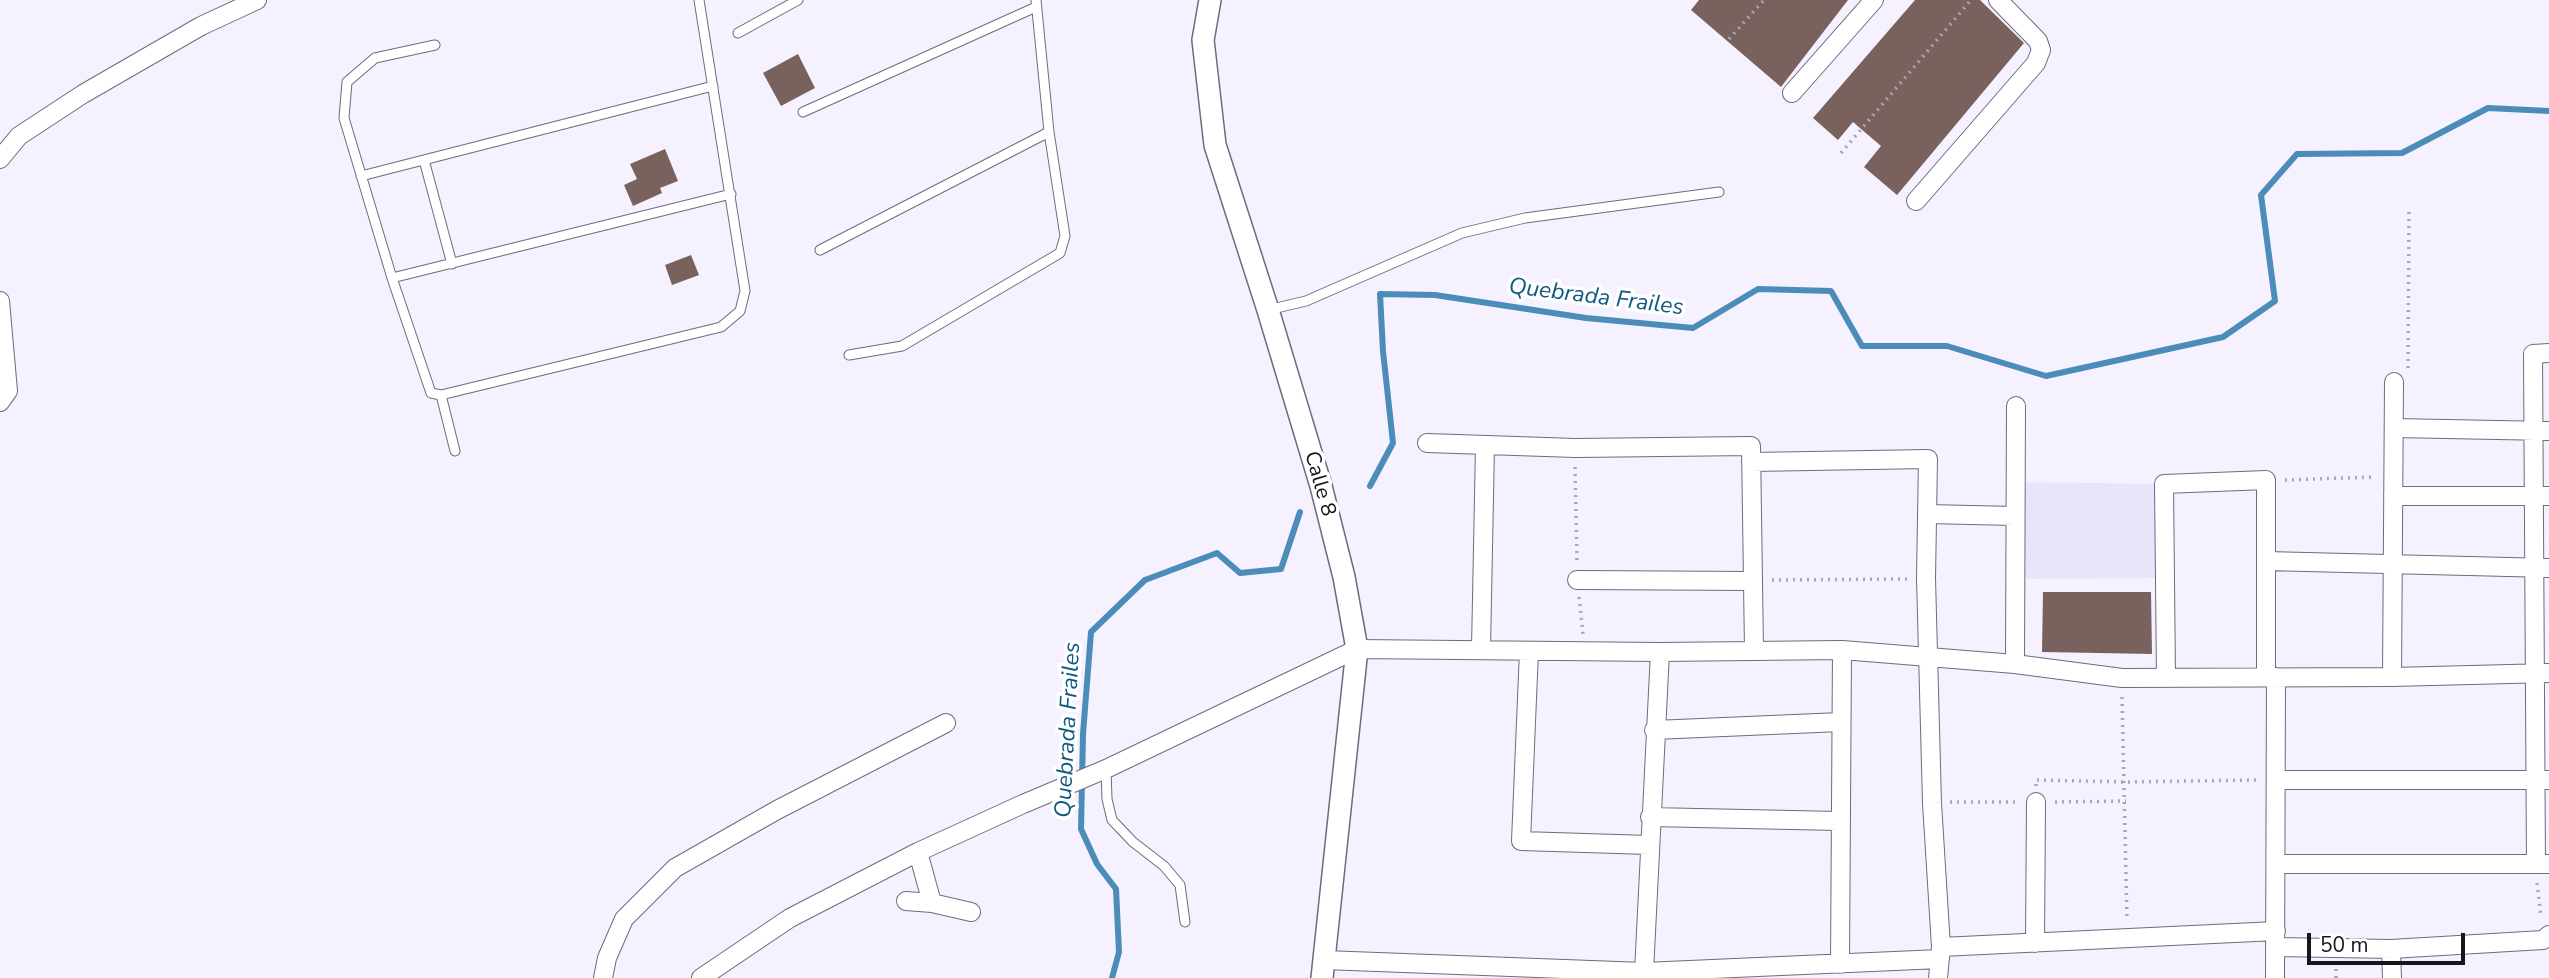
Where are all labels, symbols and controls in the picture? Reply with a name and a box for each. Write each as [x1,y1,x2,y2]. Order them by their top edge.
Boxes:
water label: Quebrada Frailes [1507,274,1685,322]
street label: Calle 8 [1298,449,1340,519]
water label: Quebrada Frailes [1051,641,1087,819]
scale bar [2311,918,2468,962]
text: 50 m [2320,931,2369,959]

